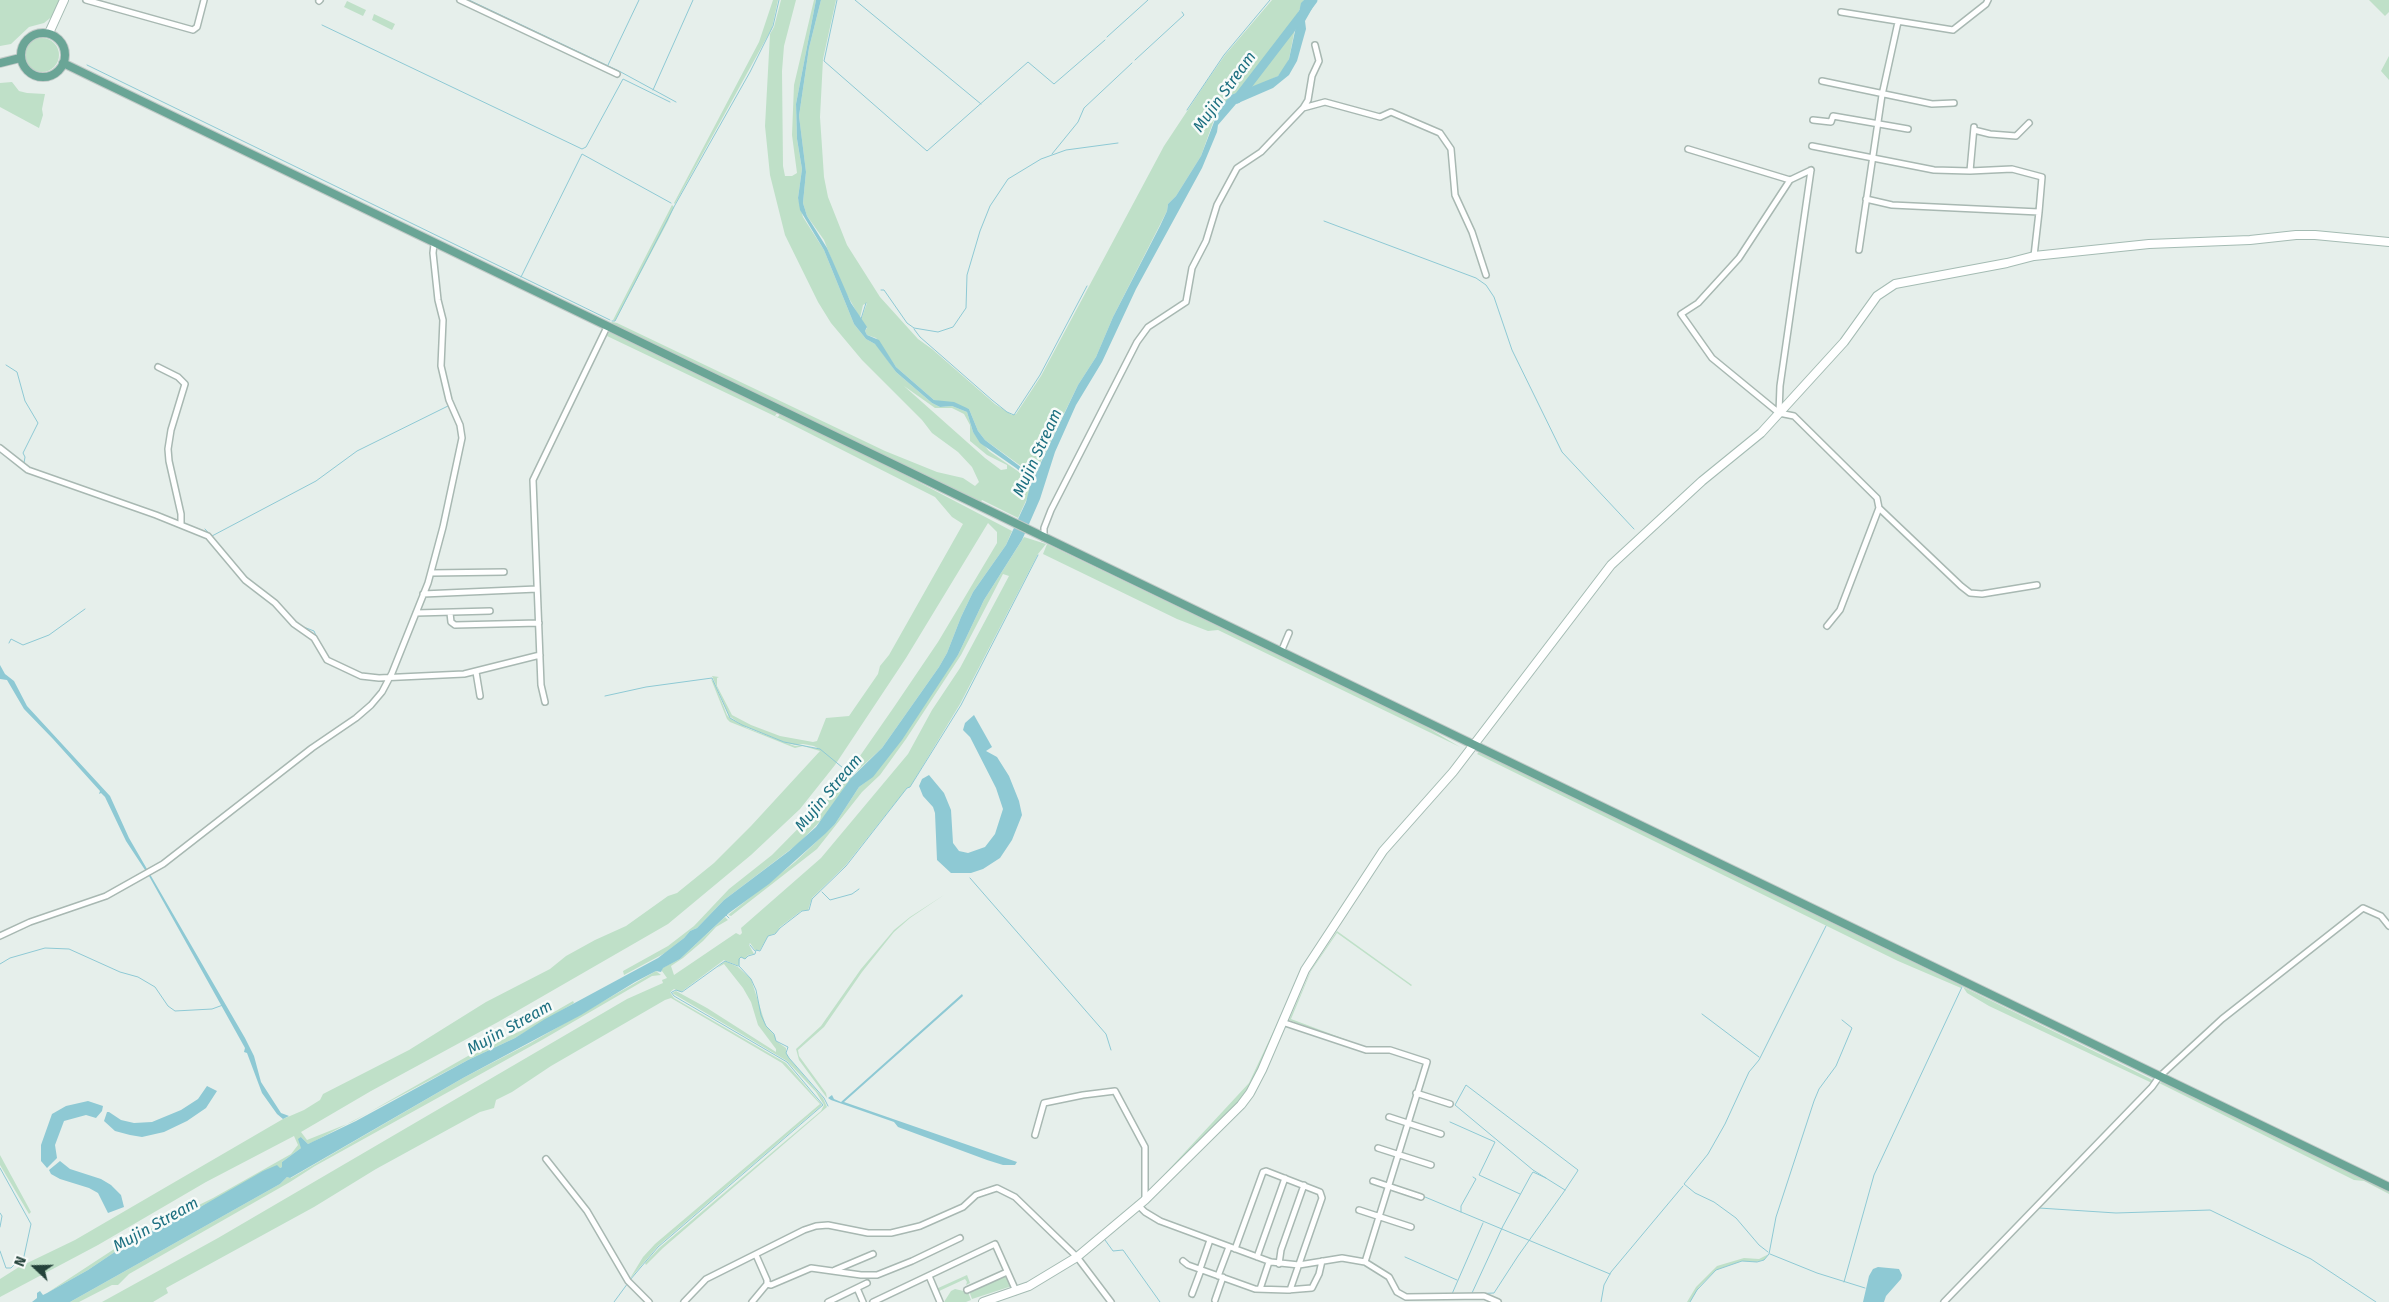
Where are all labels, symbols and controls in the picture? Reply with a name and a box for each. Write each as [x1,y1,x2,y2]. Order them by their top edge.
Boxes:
water label: Mujin Stream [1189,48,1261,136]
water label: Mujin Stream [1009,406,1067,500]
water label: Mujin Stream [791,751,867,835]
water label: Mujin Stream [464,997,556,1059]
water label: Mujin Stream [110,1194,202,1256]
north arrow [10,1242,60,1292]
text: N [11,1254,30,1269]

